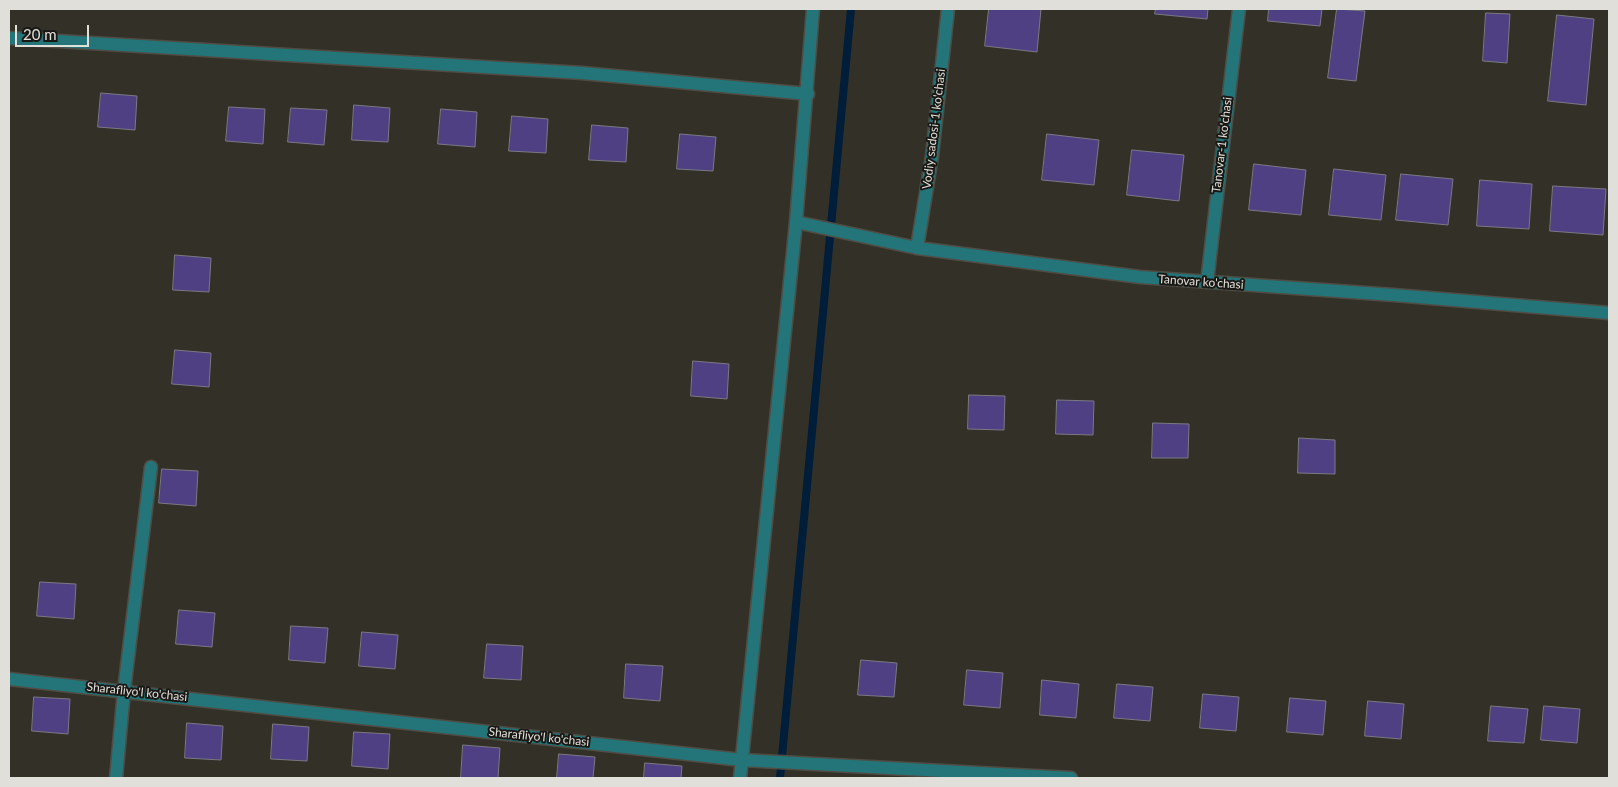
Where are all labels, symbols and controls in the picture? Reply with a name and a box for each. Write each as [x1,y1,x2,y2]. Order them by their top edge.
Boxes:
scale bar [18,15,91,47]
text: 20 m [23,25,57,43]
street label: Vodiy sadosi-1 ko'chasi [919,68,949,190]
street label: Tanovar-1 ko'chasi [1209,96,1235,194]
street label: Tanovar ko'chasi [1158,272,1244,292]
street label: Sharafliyo'l ko'chasi [86,680,188,704]
street label: Sharafliyo'l ko'chasi [488,725,590,749]

